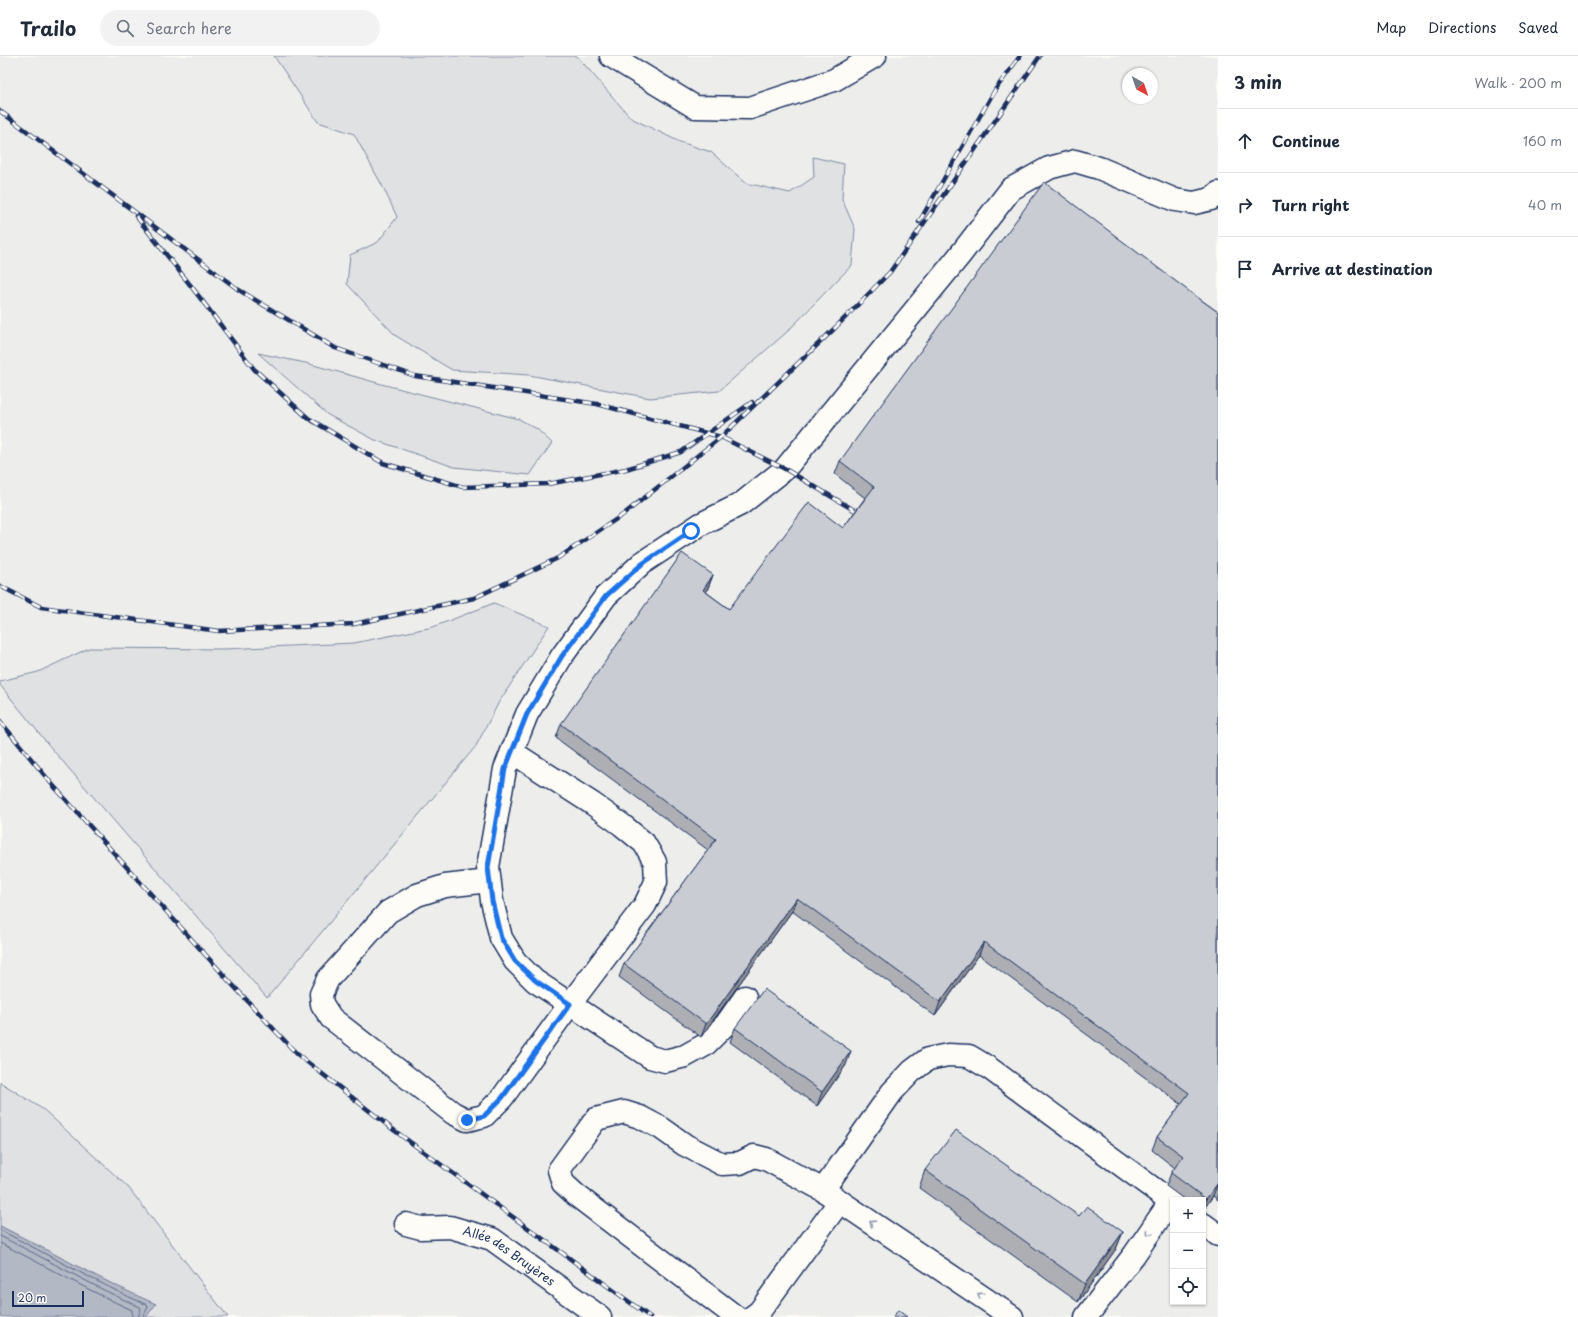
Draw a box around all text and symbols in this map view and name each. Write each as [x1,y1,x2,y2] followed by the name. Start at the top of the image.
[100,10,380,46] search box
[20,14,76,42] text: Trailo
[146,16,232,39] text: Search here
[114,17,136,39] icon: search
[1376,17,1406,38] text: Map
[1428,17,1496,38] text: Directions
[1518,17,1558,38] text: Saved
[1122,68,1158,104] north arrow
[1234,69,1282,95] text: 3 min
[1474,73,1562,92] text: Walk · 200 m
[1272,129,1340,152] text: Continue
[1234,130,1256,152] icon: ahead
[1523,131,1562,150] text: 160 m
[1272,193,1349,216] text: Turn right
[1234,194,1256,216] icon: right
[1528,195,1562,214] text: 40 m
[1272,257,1433,280] text: Arrive at destination
[1234,258,1256,280] icon: arrive
[682,522,700,540] route start
[458,1111,476,1129] route end
[1170,1197,1206,1305] map controls
[1170,1197,1206,1233] button: +
[869,1220,876,1228] one-way arrow
[461,1221,560,1290] street label: Allée des Bruyères
[1147,1229,1154,1236] one-way arrow
[1170,1233,1206,1269] button: −
[1170,1269,1206,1305] button: locate
[12,1289,84,1308] scale bar
[18,1289,46,1306] text: 20 m
[977,1292,984,1300] one-way arrow

